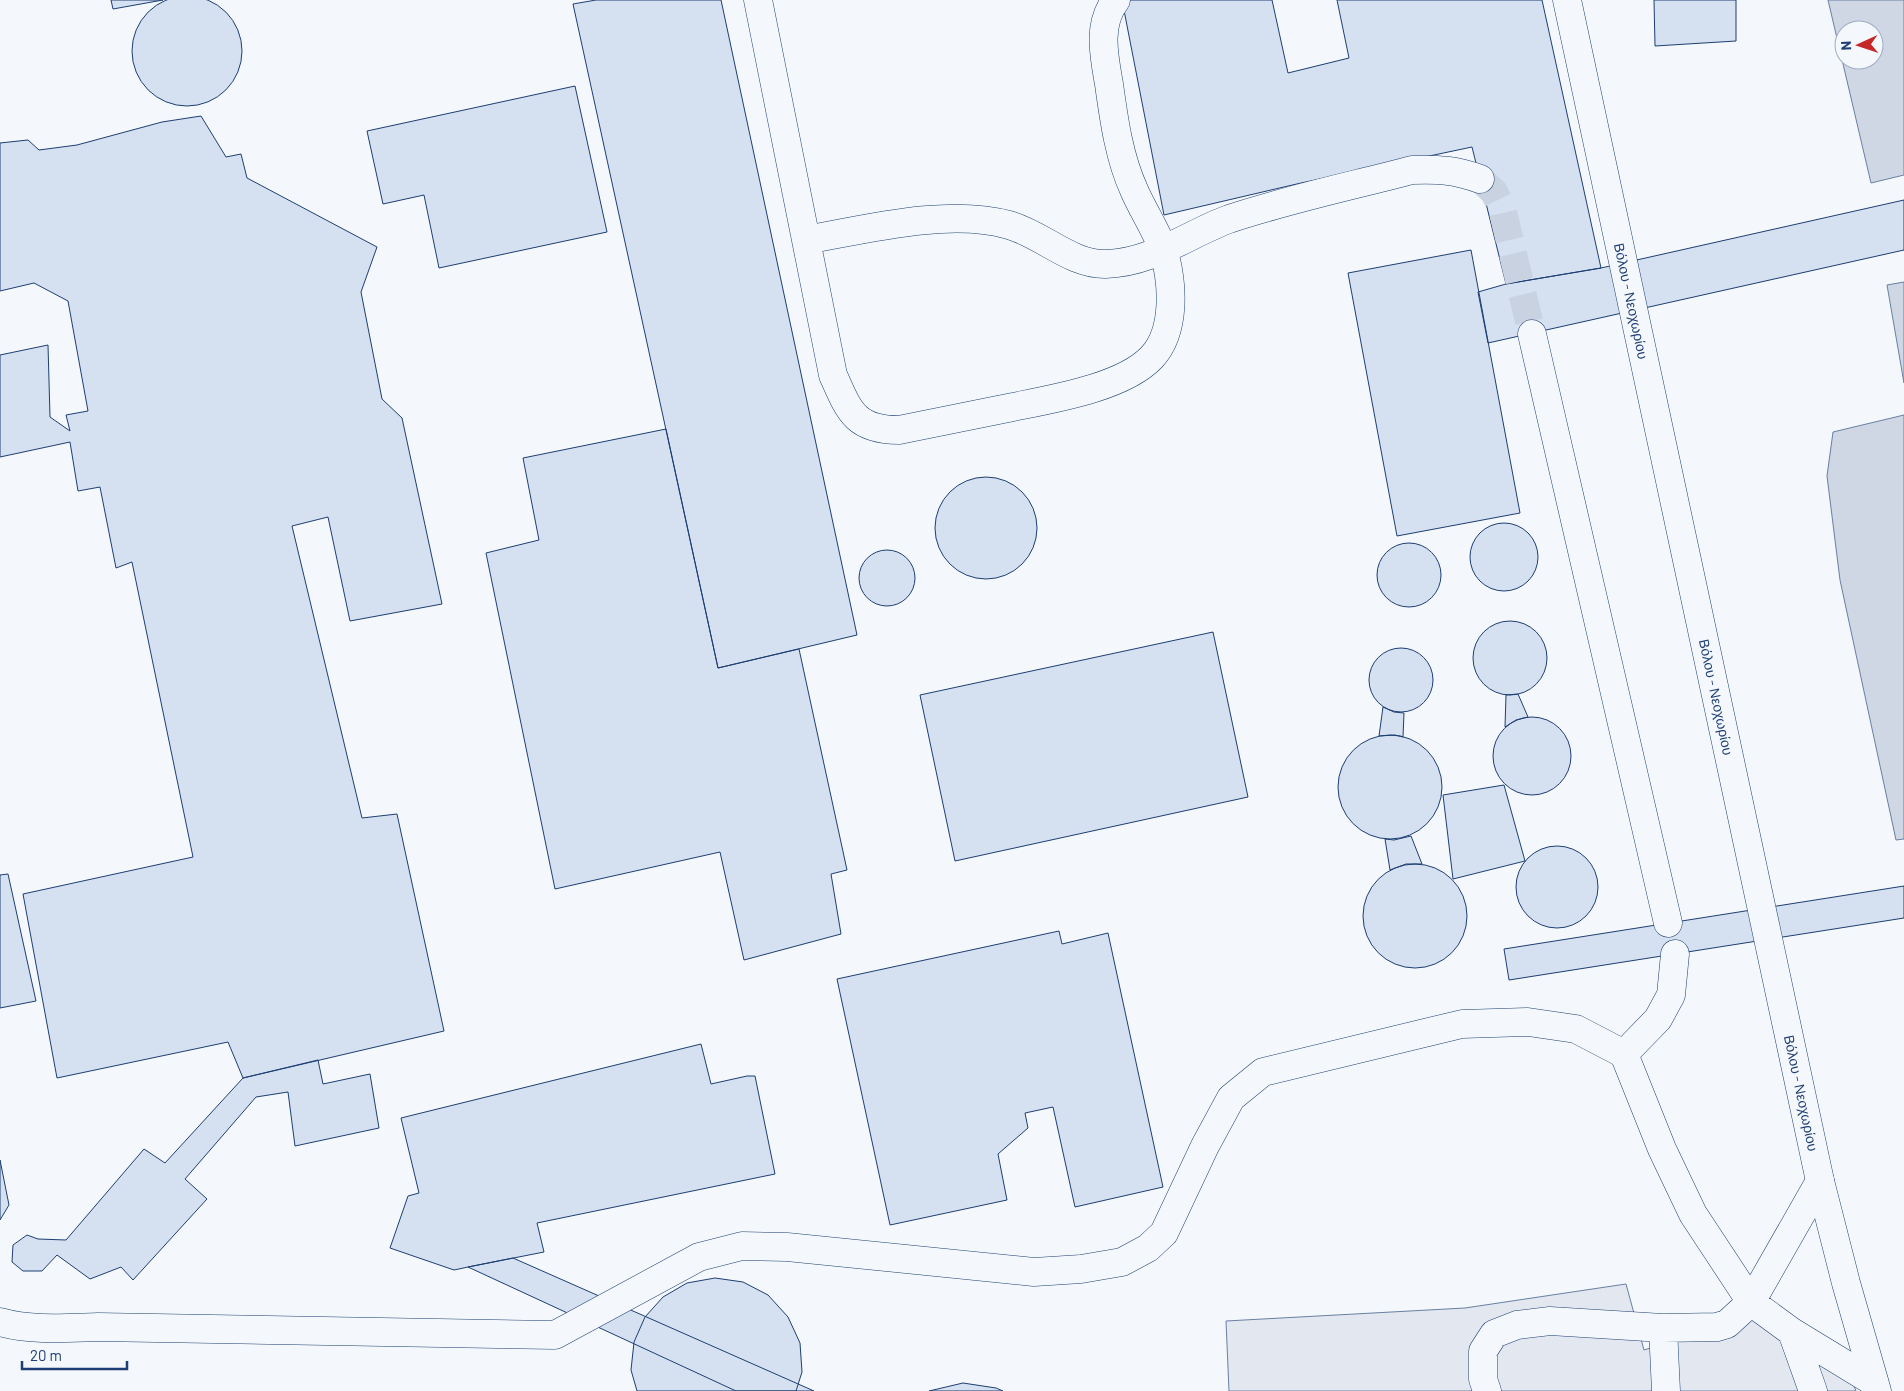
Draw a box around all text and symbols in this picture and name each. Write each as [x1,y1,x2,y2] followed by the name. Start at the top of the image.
[1834,20,1884,70] north arrow
[1837,41,1854,51] text: N
[1611,241,1652,361] street label: Βόλου - Νεοχωρίου
[1696,637,1737,757] street label: Βόλου - Νεοχωρίου
[1781,1033,1822,1153] street label: Βόλου - Νεοχωρίου
[22,1338,128,1370] scale bar
[30,1346,62,1364] text: 20 m

